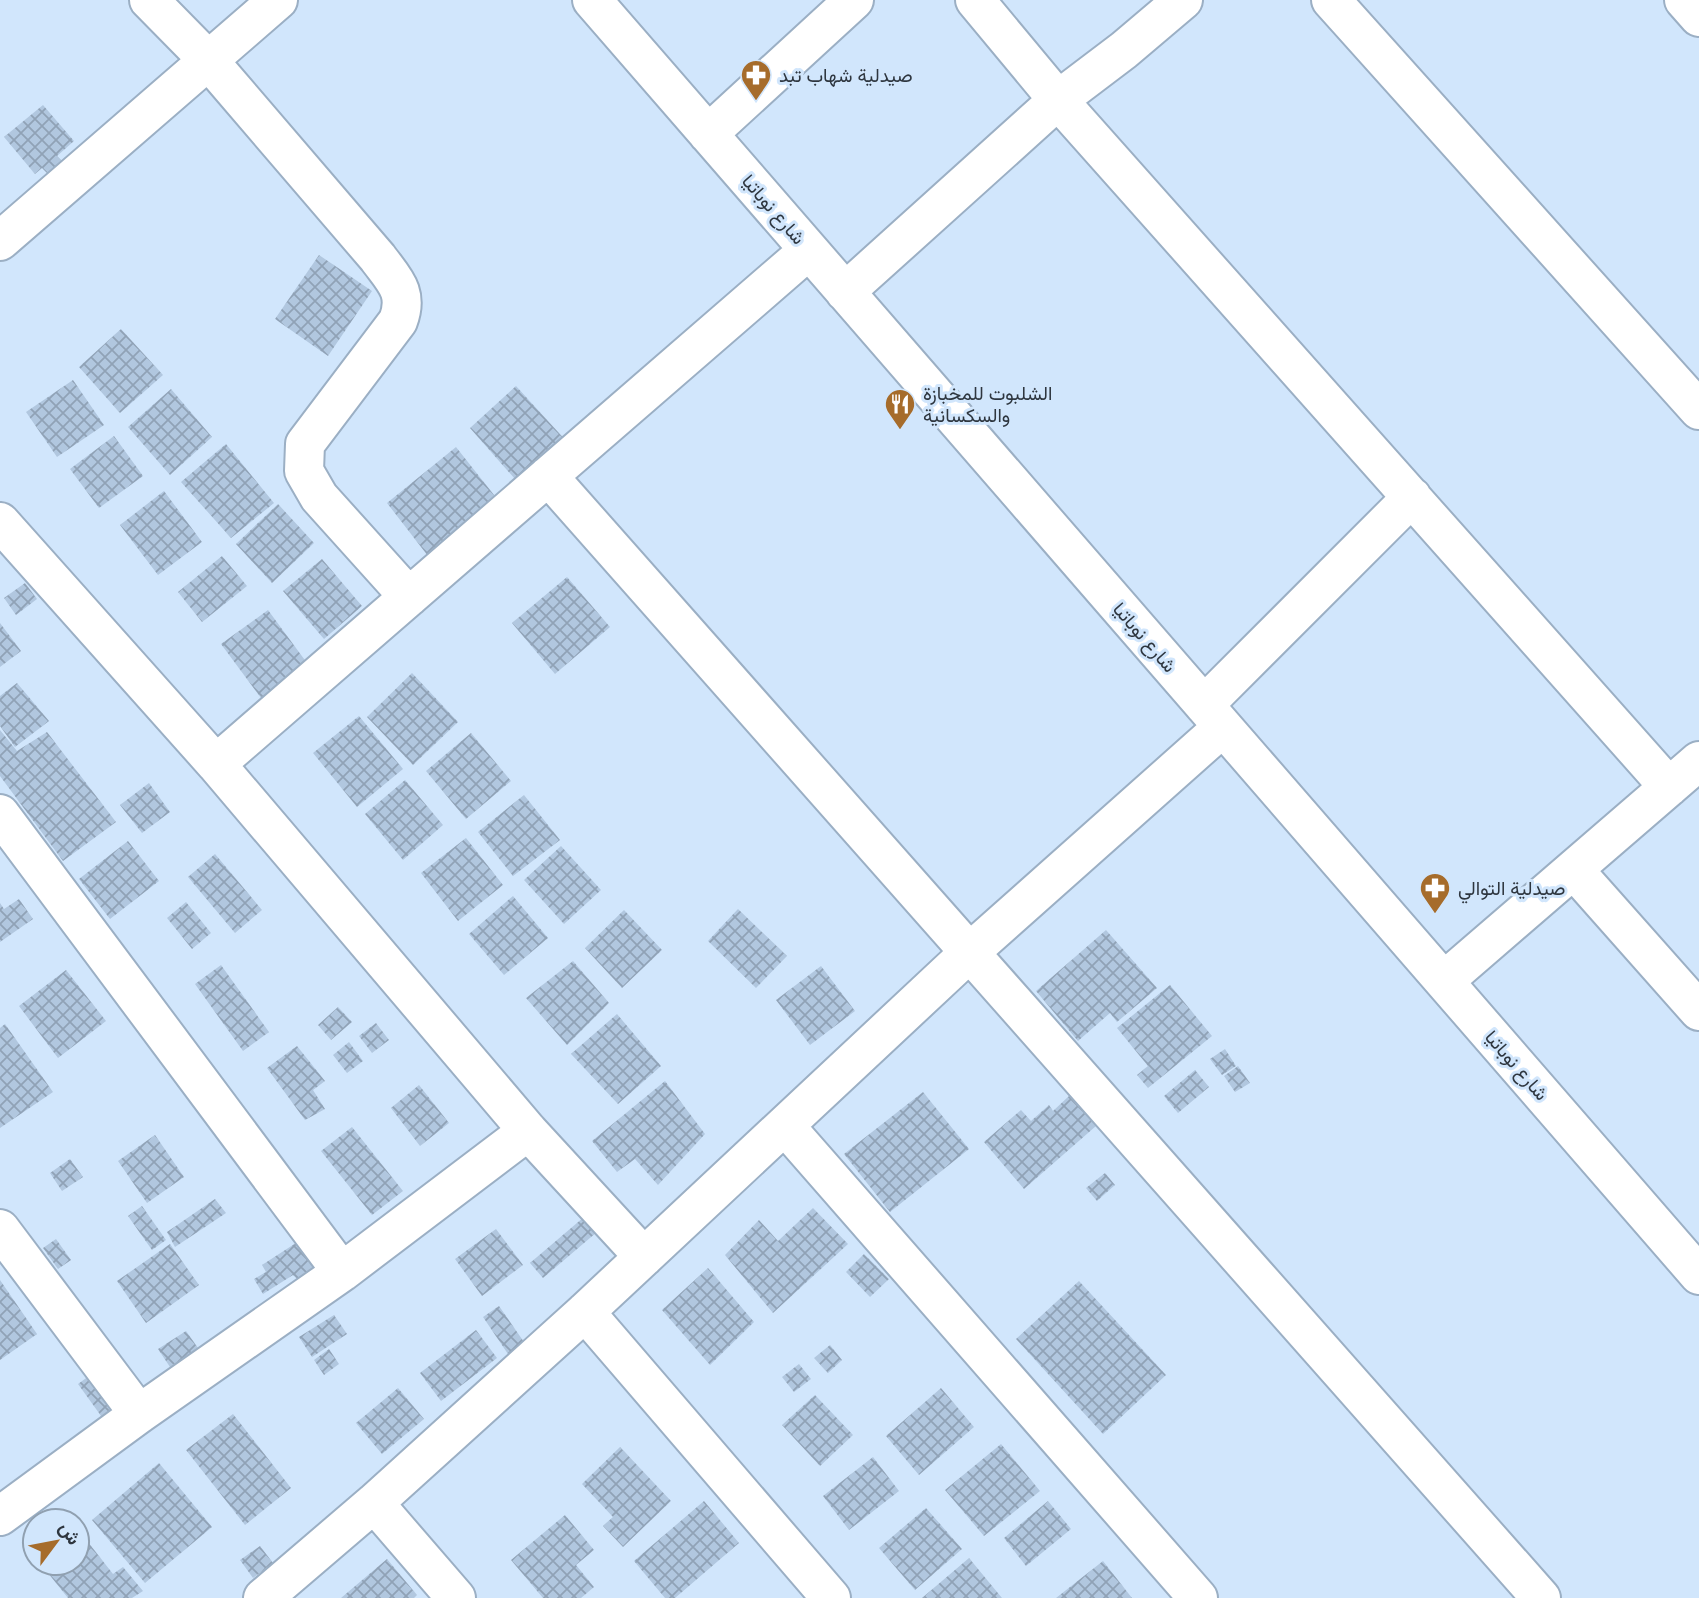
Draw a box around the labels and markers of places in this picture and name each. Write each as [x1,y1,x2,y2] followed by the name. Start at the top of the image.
[739,58,773,102] pharmacy icon: صيدلية شهاب تبد
[779,62,913,88] place label: صيدلية شهاب تبد
[923,380,1052,428] place label: الشلبوت للمخبازة والسكسانية
[883,387,917,431] restaurant icon: الشلبوت للمخبازة والسكسانية
[1418,871,1452,915] pharmacy icon: صيدلية التوالي
[1458,875,1565,904] place label: صيدلية التوالي

